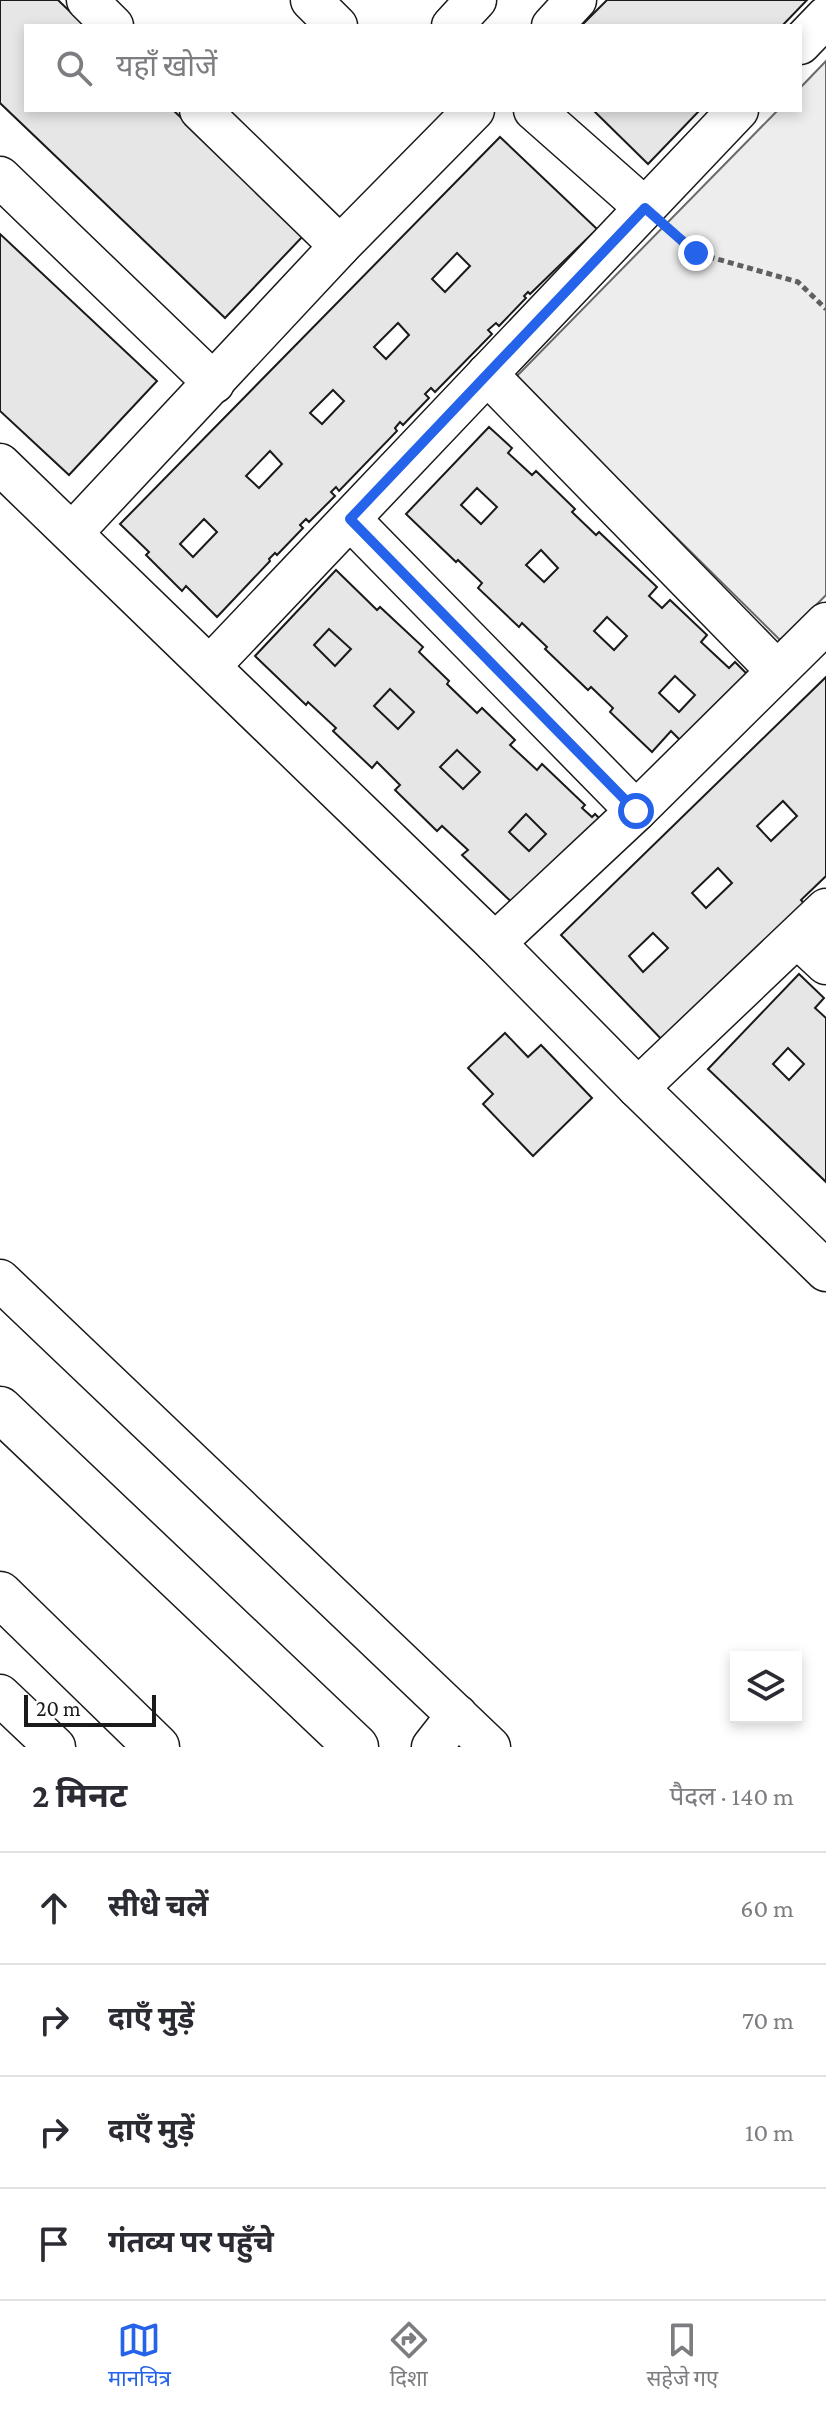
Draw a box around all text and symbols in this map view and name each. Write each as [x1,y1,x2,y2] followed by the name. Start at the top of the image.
[24,24,802,112] search box
[52,46,96,90] icon: search
[116,49,217,82] text: यहाँ खोजें
[678,235,714,271] route end
[618,793,654,829] route start
[730,1651,802,1723] map controls
[730,1651,802,1723] button: layers
[24,1691,156,1727] scale bar
[36,1696,81,1721] text: 20 m
[32,1777,127,1814] text: 2 मिनट
[669,1782,794,1811] text: पैदल · 140 m
[32,1886,76,1930] icon: ahead
[108,1889,208,1922] text: सीधे चलें
[740,1894,794,1923] text: 60 m
[32,1998,76,2042] icon: right
[108,2001,194,2034] text: दाएँ मुड़ें
[742,2006,794,2035] text: 70 m
[32,2110,76,2154] icon: right
[108,2113,194,2146] text: दाएँ मुड़ें
[745,2118,794,2147] text: 10 m
[32,2222,76,2266] icon: arrive
[108,2225,274,2258] text: गंतव्य पर पहुँचे
[108,2318,171,2395] tab: मानचित्र
[387,2318,431,2395] tab: दिशा
[647,2318,718,2395] tab: सहेजे गए

